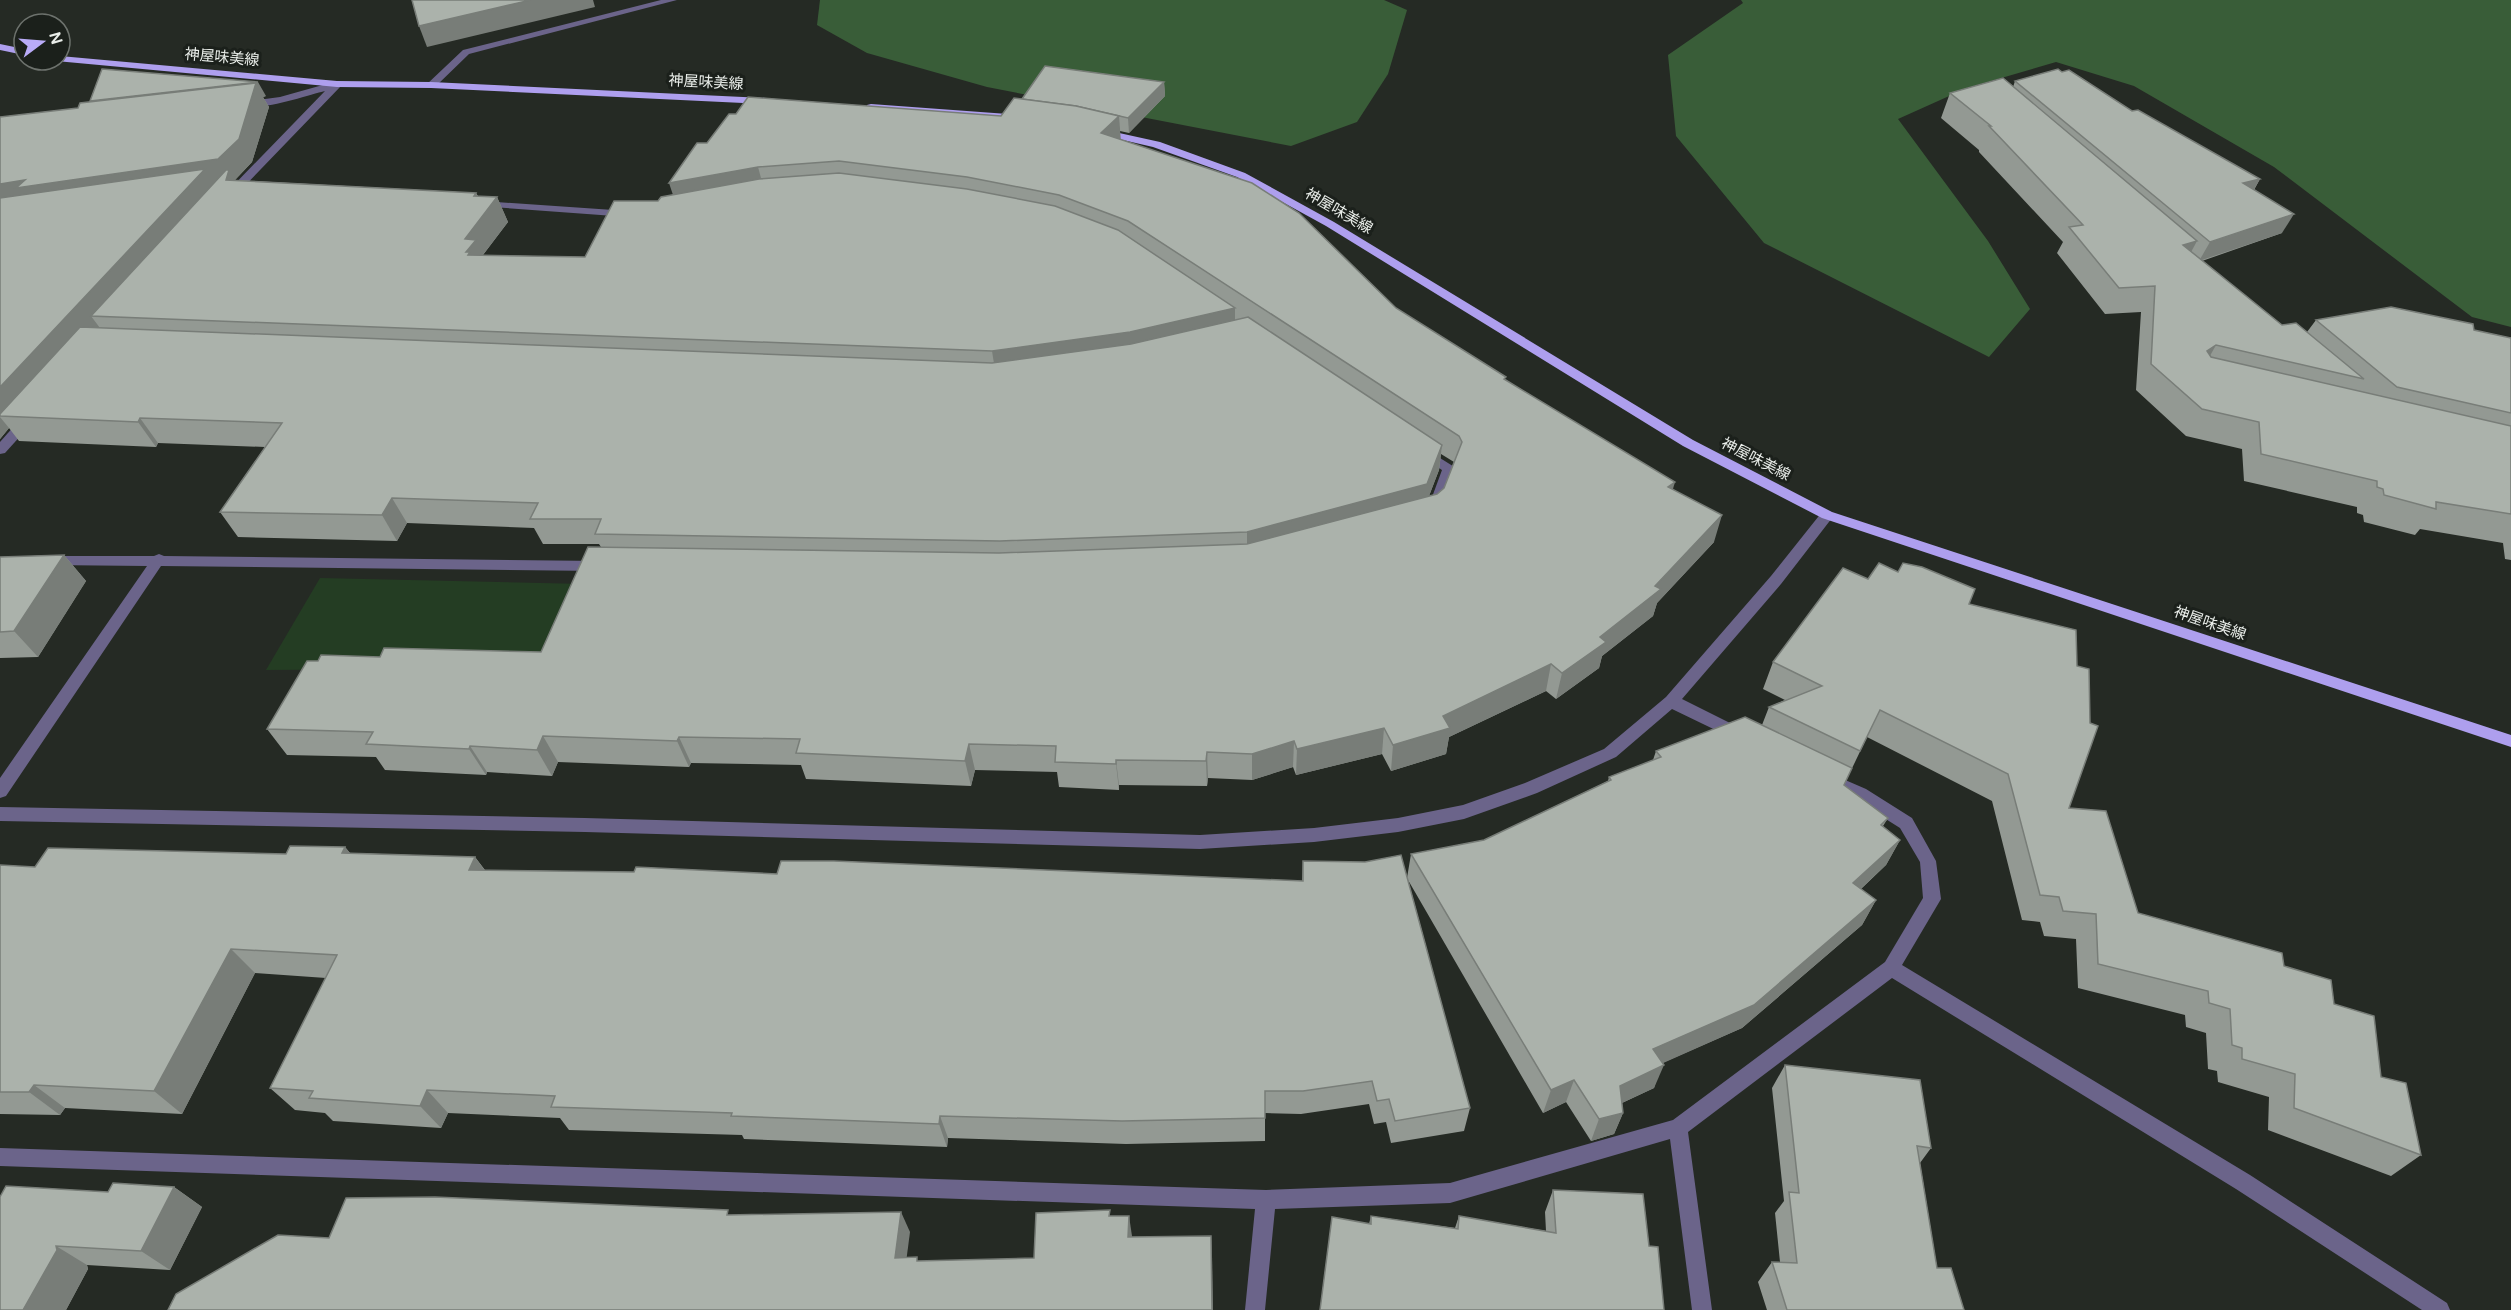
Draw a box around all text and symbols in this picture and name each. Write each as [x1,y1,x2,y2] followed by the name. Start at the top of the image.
[12,12,72,72] north arrow
[44,29,68,47] text: N
[184,44,260,70] street label: 神屋味美線
[668,70,744,94] street label: 神屋味美線
[1302,184,1376,238] street label: 神屋味美線
[1718,433,1794,485] street label: 神屋味美線
[2171,601,2249,645] street label: 神屋味美線

